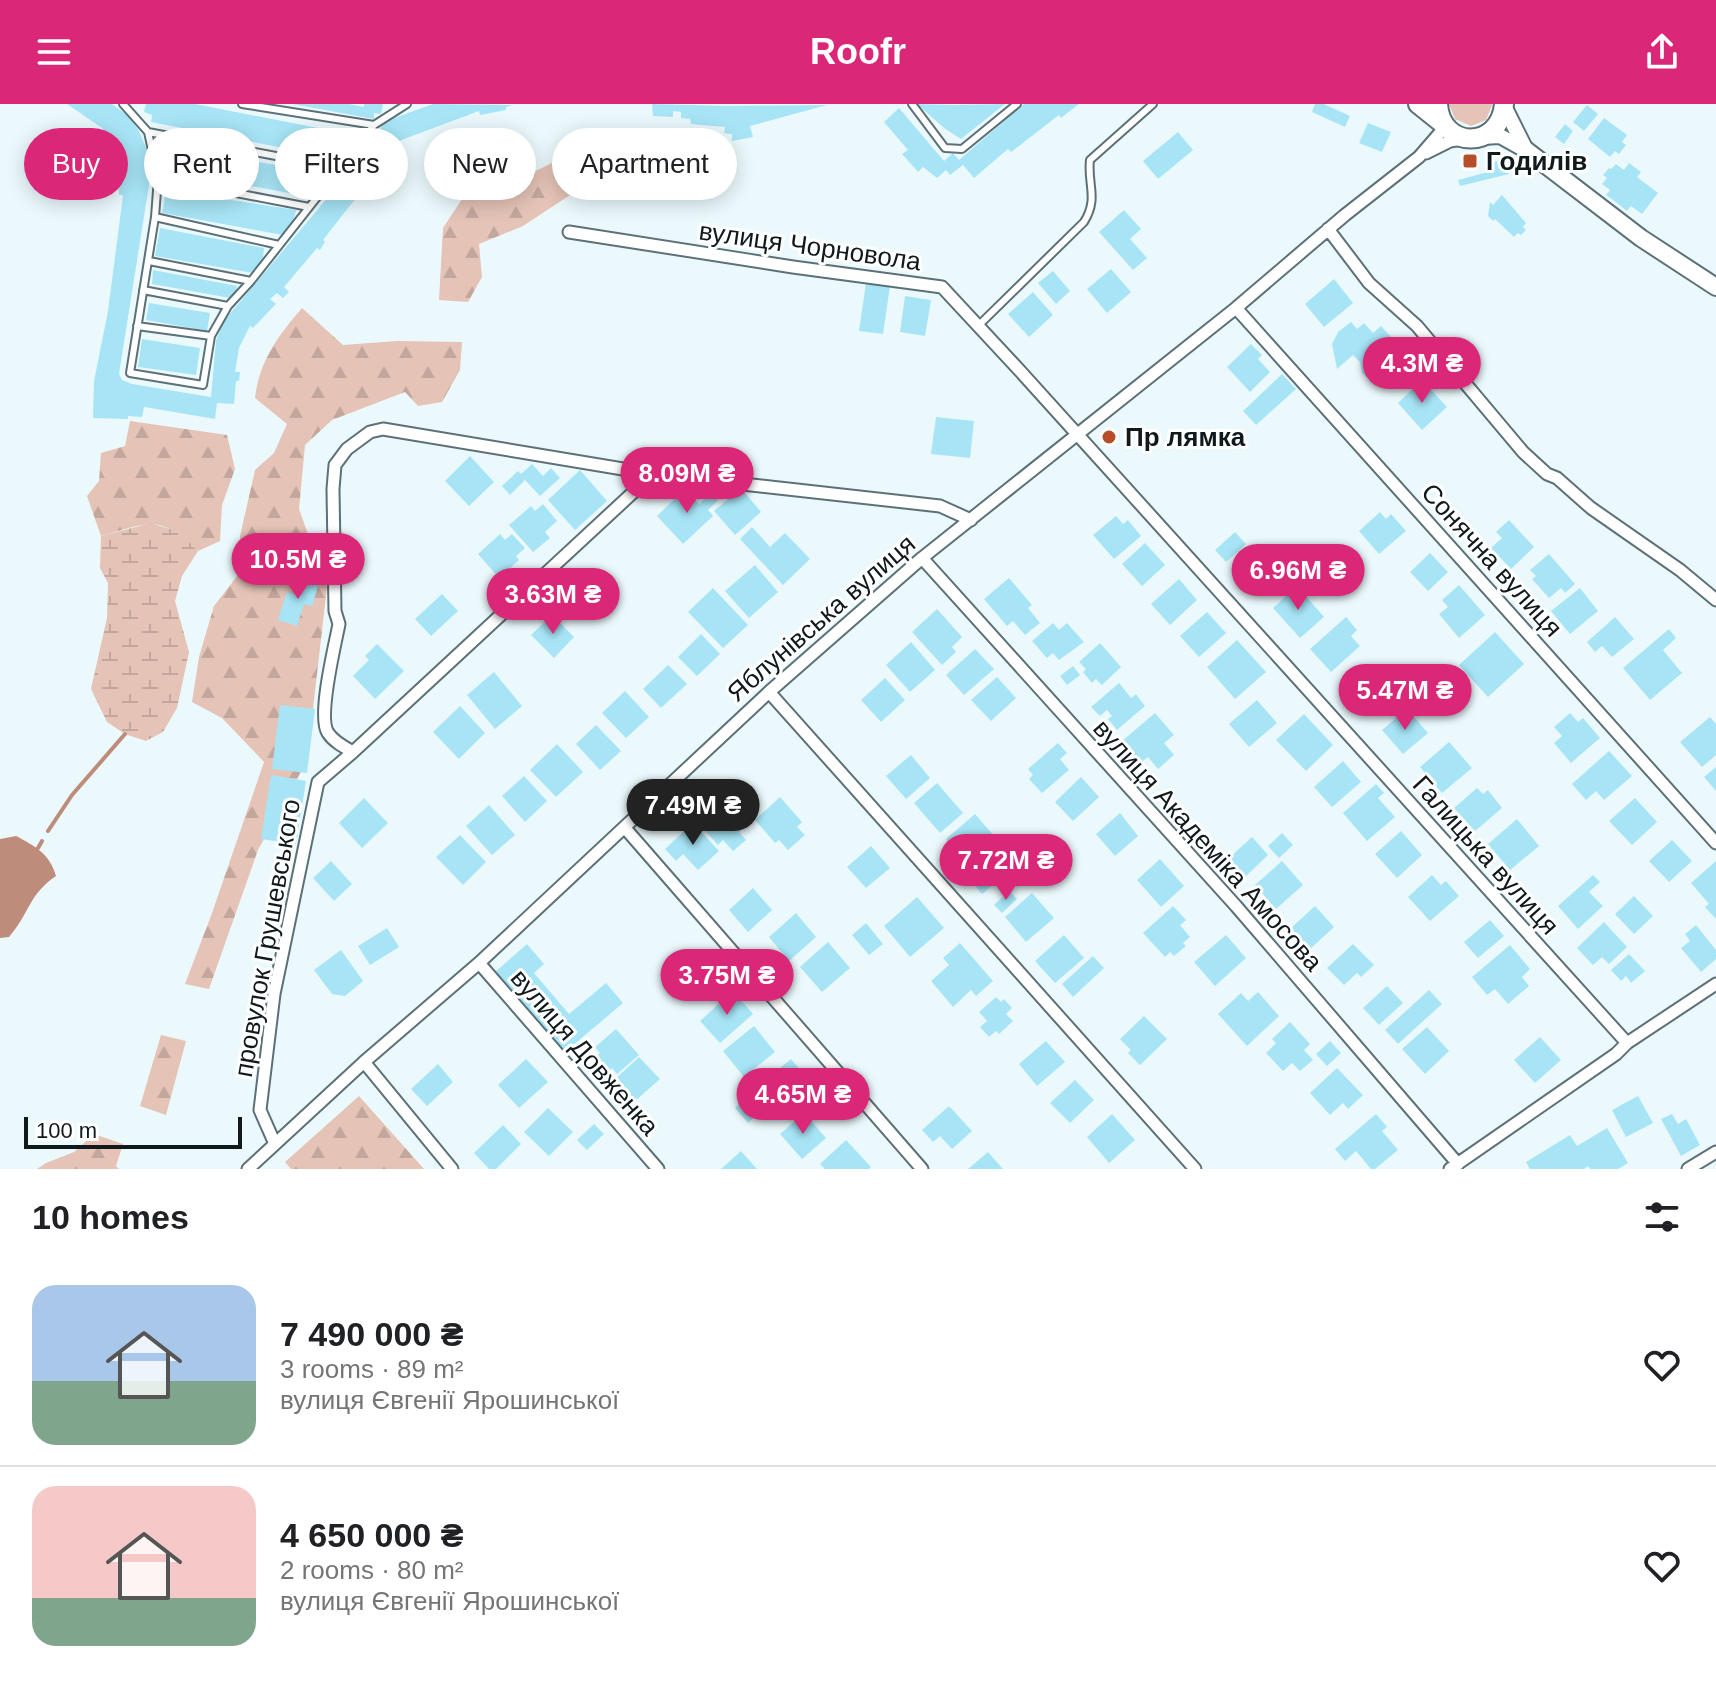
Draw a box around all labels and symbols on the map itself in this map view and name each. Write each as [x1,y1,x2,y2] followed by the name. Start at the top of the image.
[1486,146,1587,176] place label: Годилів
[1461,152,1479,170] marker: Годилів
[697,216,923,276] street label: вулиця Чорновола
[1357,337,1487,405] pin: 4.3M ₴
[1125,422,1246,452] place label: Пр лямка
[1100,428,1118,446] marker: Пр лямка
[613,447,761,515] pin: 8.09M ₴
[1415,477,1569,643] street label: Сонячна вулиця
[721,528,921,708] street label: Яблунівська вулиця
[224,533,372,601] pin: 10.5M ₴
[1224,544,1372,612] pin: 6.96M ₴
[479,568,627,636] pin: 3.63M ₴
[1331,664,1479,732] pin: 5.47M ₴
[1087,713,1329,977] street label: вулиця Академіка Амосова
[1407,769,1565,941] street label: Галицька вулиця
[619,779,767,847] pin: 7.49M ₴
[228,797,306,1079] street label: провулок Грушевського
[932,834,1080,902] pin: 7.72M ₴
[653,949,801,1017] pin: 3.75M ₴
[505,963,666,1142] street label: вулиця Довженка
[729,1068,877,1136] pin: 4.65M ₴
[24,1113,242,1149] scale bar

